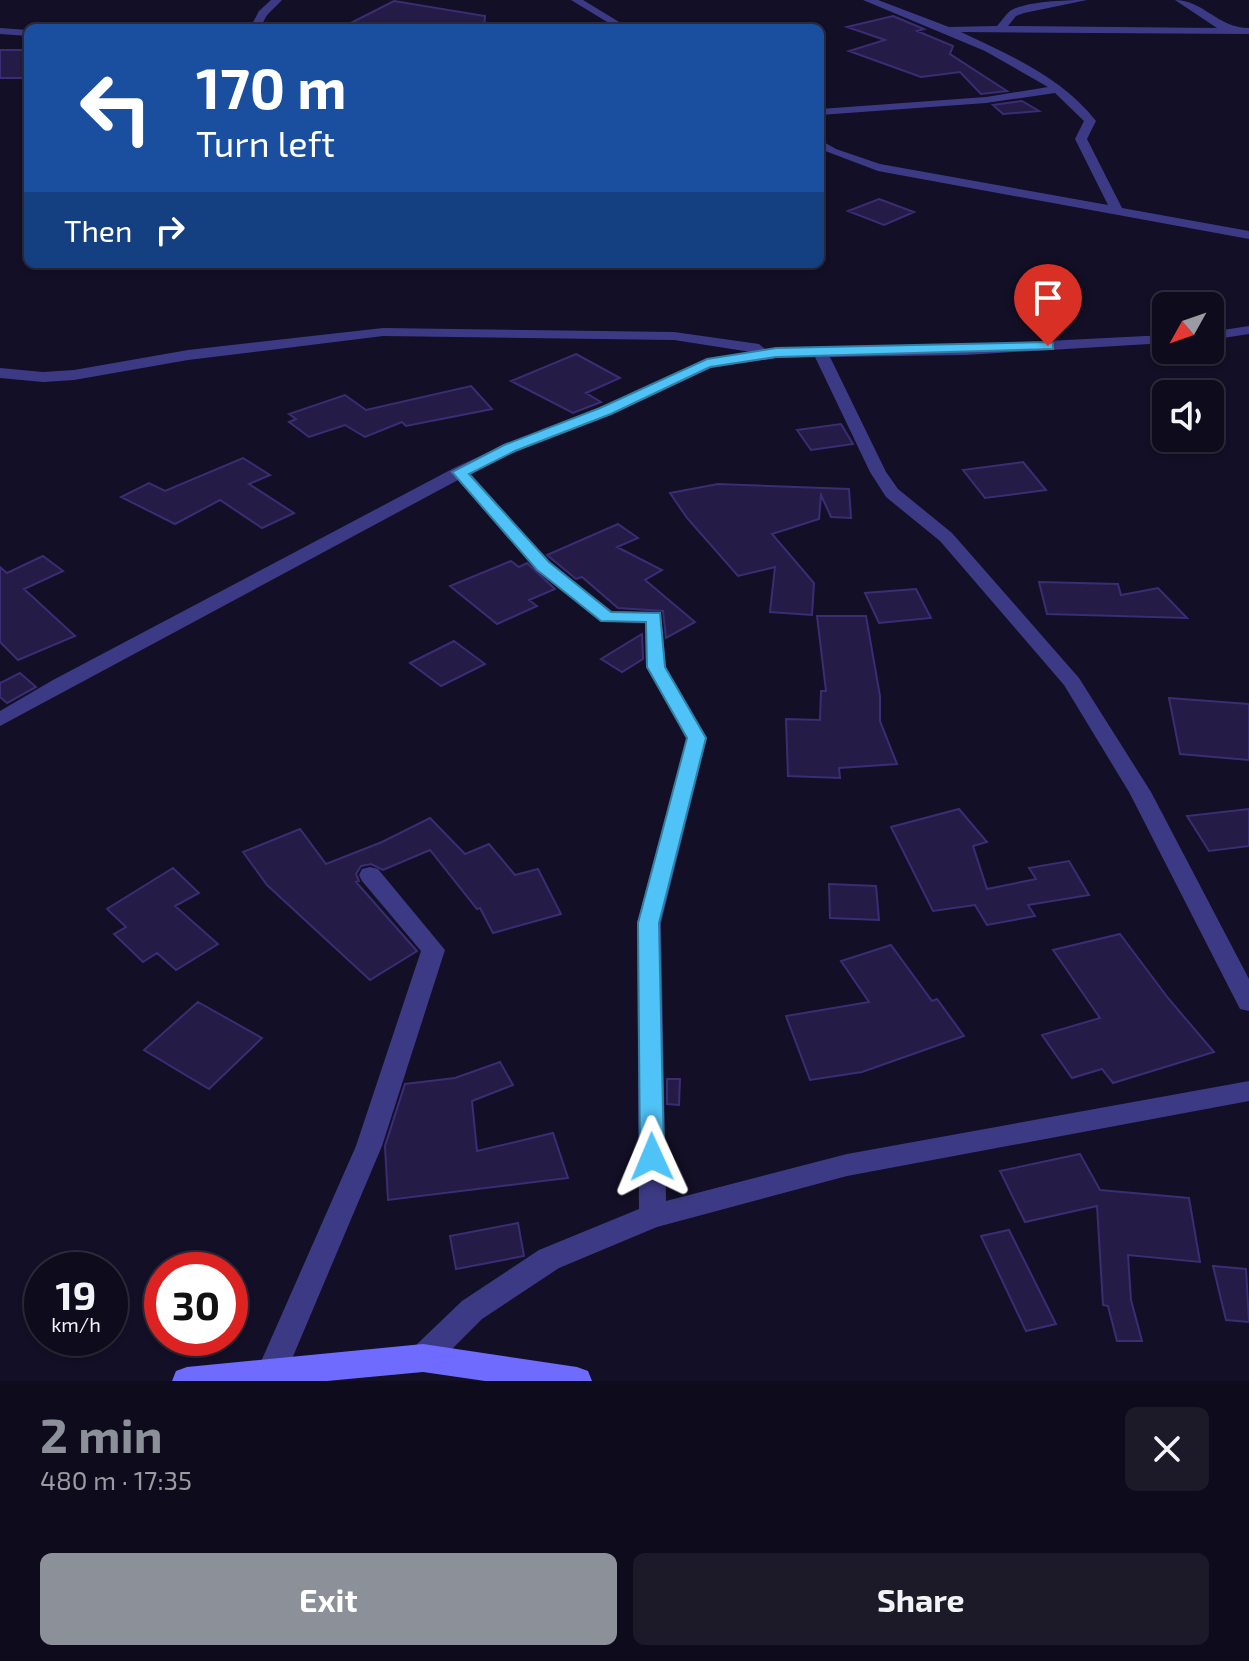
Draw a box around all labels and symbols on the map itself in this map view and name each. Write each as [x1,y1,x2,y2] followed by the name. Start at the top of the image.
[1014,264,1082,346] pin
[1152,292,1224,364] north arrow
[610,1115,694,1199] position arrow
[144,1252,248,1356] speed limit sign: 30

